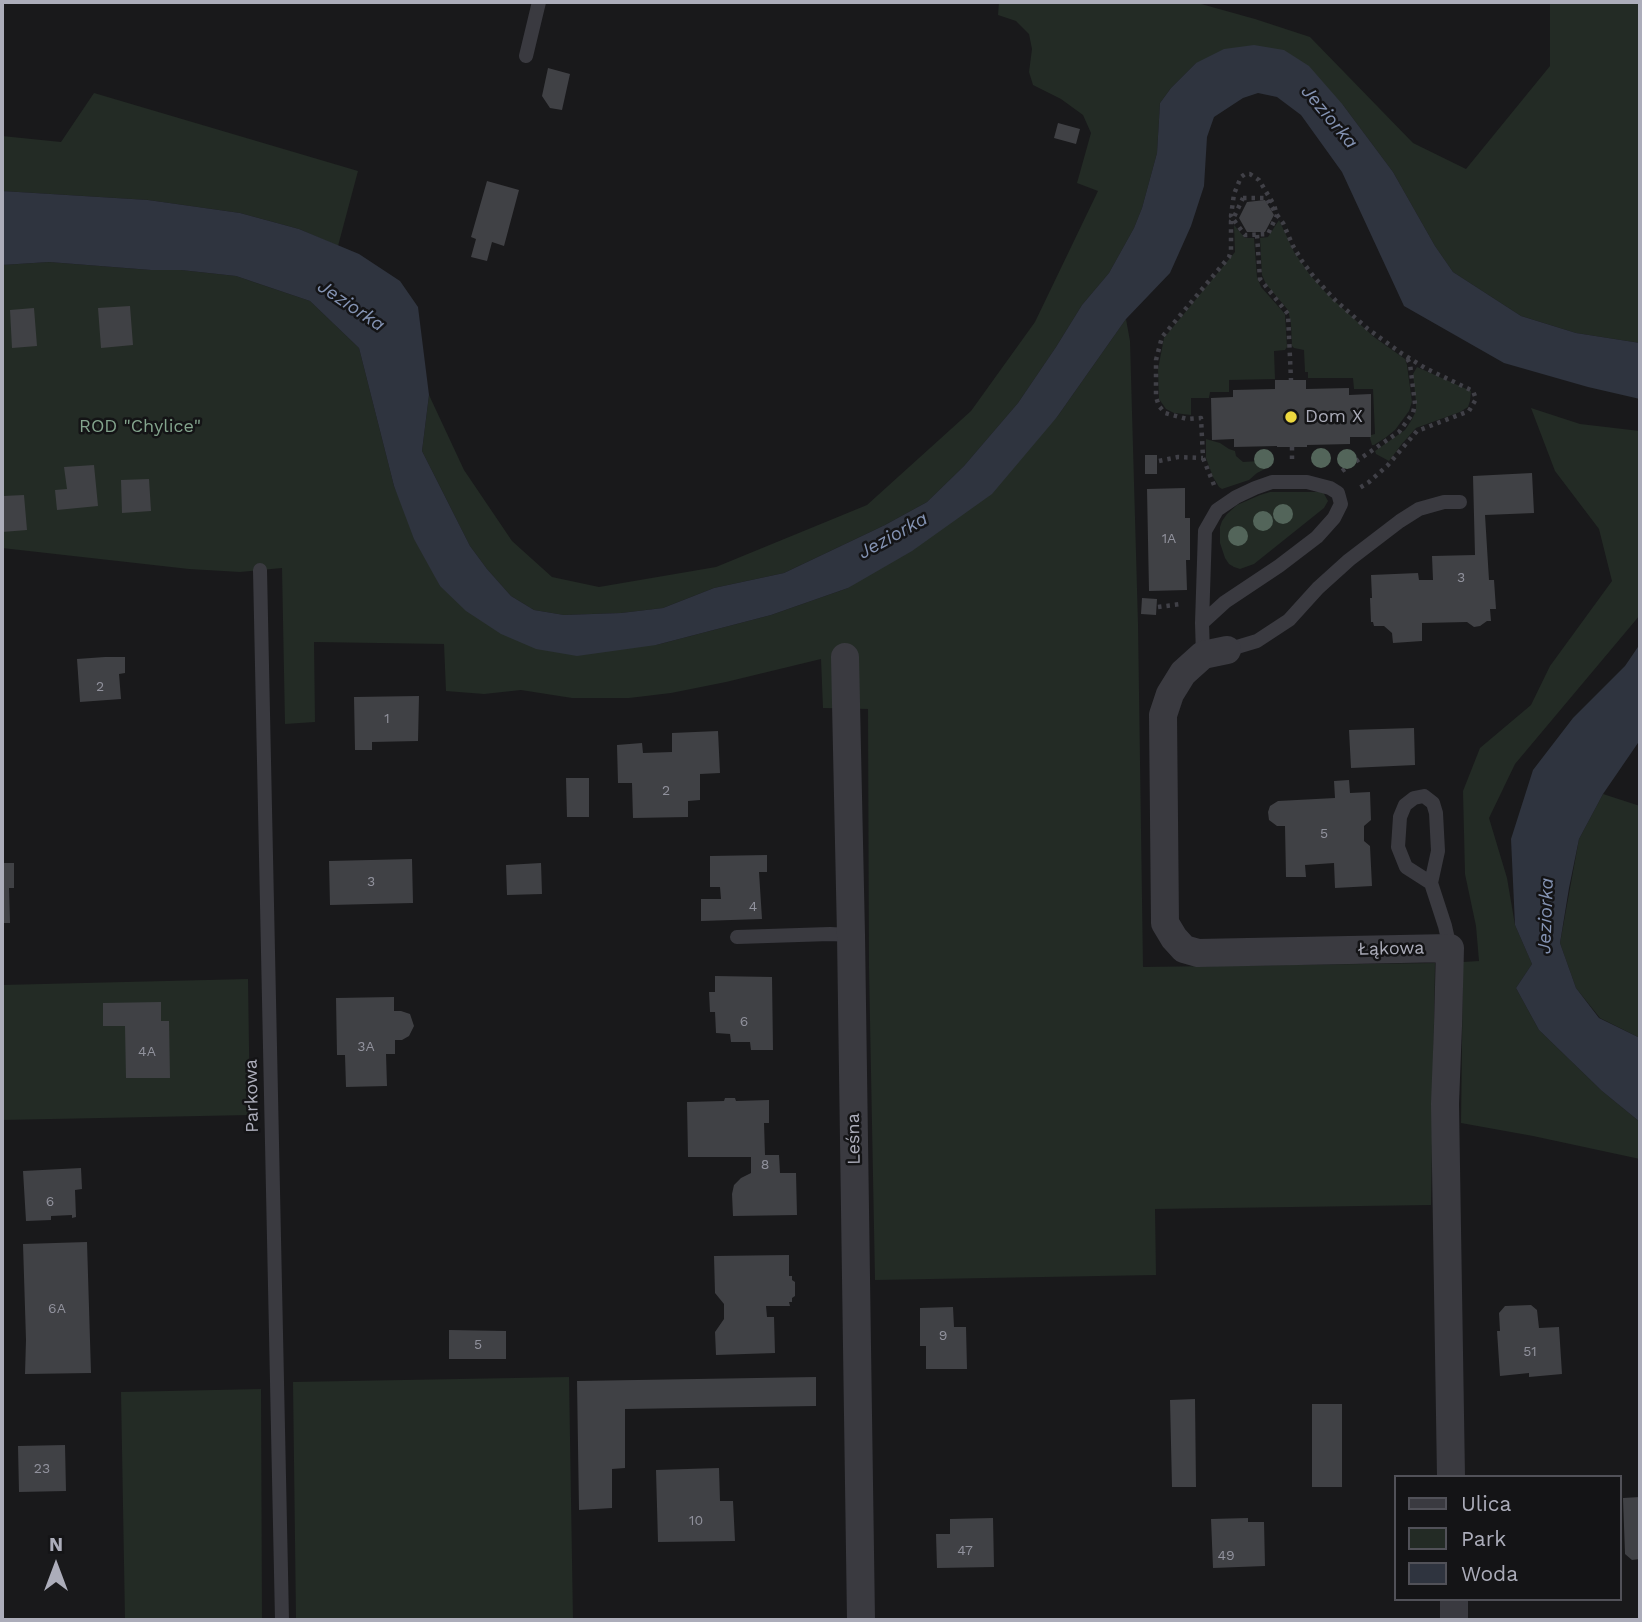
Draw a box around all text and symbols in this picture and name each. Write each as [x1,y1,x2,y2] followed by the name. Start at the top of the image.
[1296,81,1362,153] water label: Jeziorka
[313,275,389,337] water label: Jeziorka
[1305,406,1363,428] place label: Dom X
[1283,409,1299,425] marker: Dom X
[79,416,201,438] park label: ROD "Chylice"
[854,508,932,564] water label: Jeziorka
[1162,531,1176,547] house number: 1A
[1457,570,1465,586] house number: 3
[96,679,104,695] house number: 2
[384,711,390,727] house number: 1
[662,783,670,799] house number: 2
[1320,826,1328,842] house number: 5
[367,874,375,890] house number: 3
[1533,878,1559,954] water label: Jeziorka
[749,899,757,915] house number: 4
[1357,938,1425,960] street label: Łąkowa
[740,1014,748,1030] house number: 6
[357,1039,375,1055] house number: 3A
[138,1044,156,1060] house number: 4A
[241,1059,263,1133] street label: Parkowa
[843,1113,865,1165] street label: Leśna
[761,1157,769,1173] house number: 8
[46,1194,54,1210] house number: 6
[48,1301,66,1317] house number: 6A
[939,1328,947,1344] house number: 9
[474,1337,482,1353] house number: 5
[1523,1344,1537,1360] house number: 51
[34,1461,50,1477] house number: 23
[1394,1475,1621,1601] legend
[1461,1491,1511,1516] text: Ulica
[689,1513,703,1529] house number: 10
[1461,1526,1506,1551] text: Park
[21,1531,91,1601] north arrow
[49,1533,63,1556] text: N
[957,1543,973,1559] house number: 47
[1217,1548,1235,1564] house number: 49
[1461,1561,1518,1586] text: Woda

